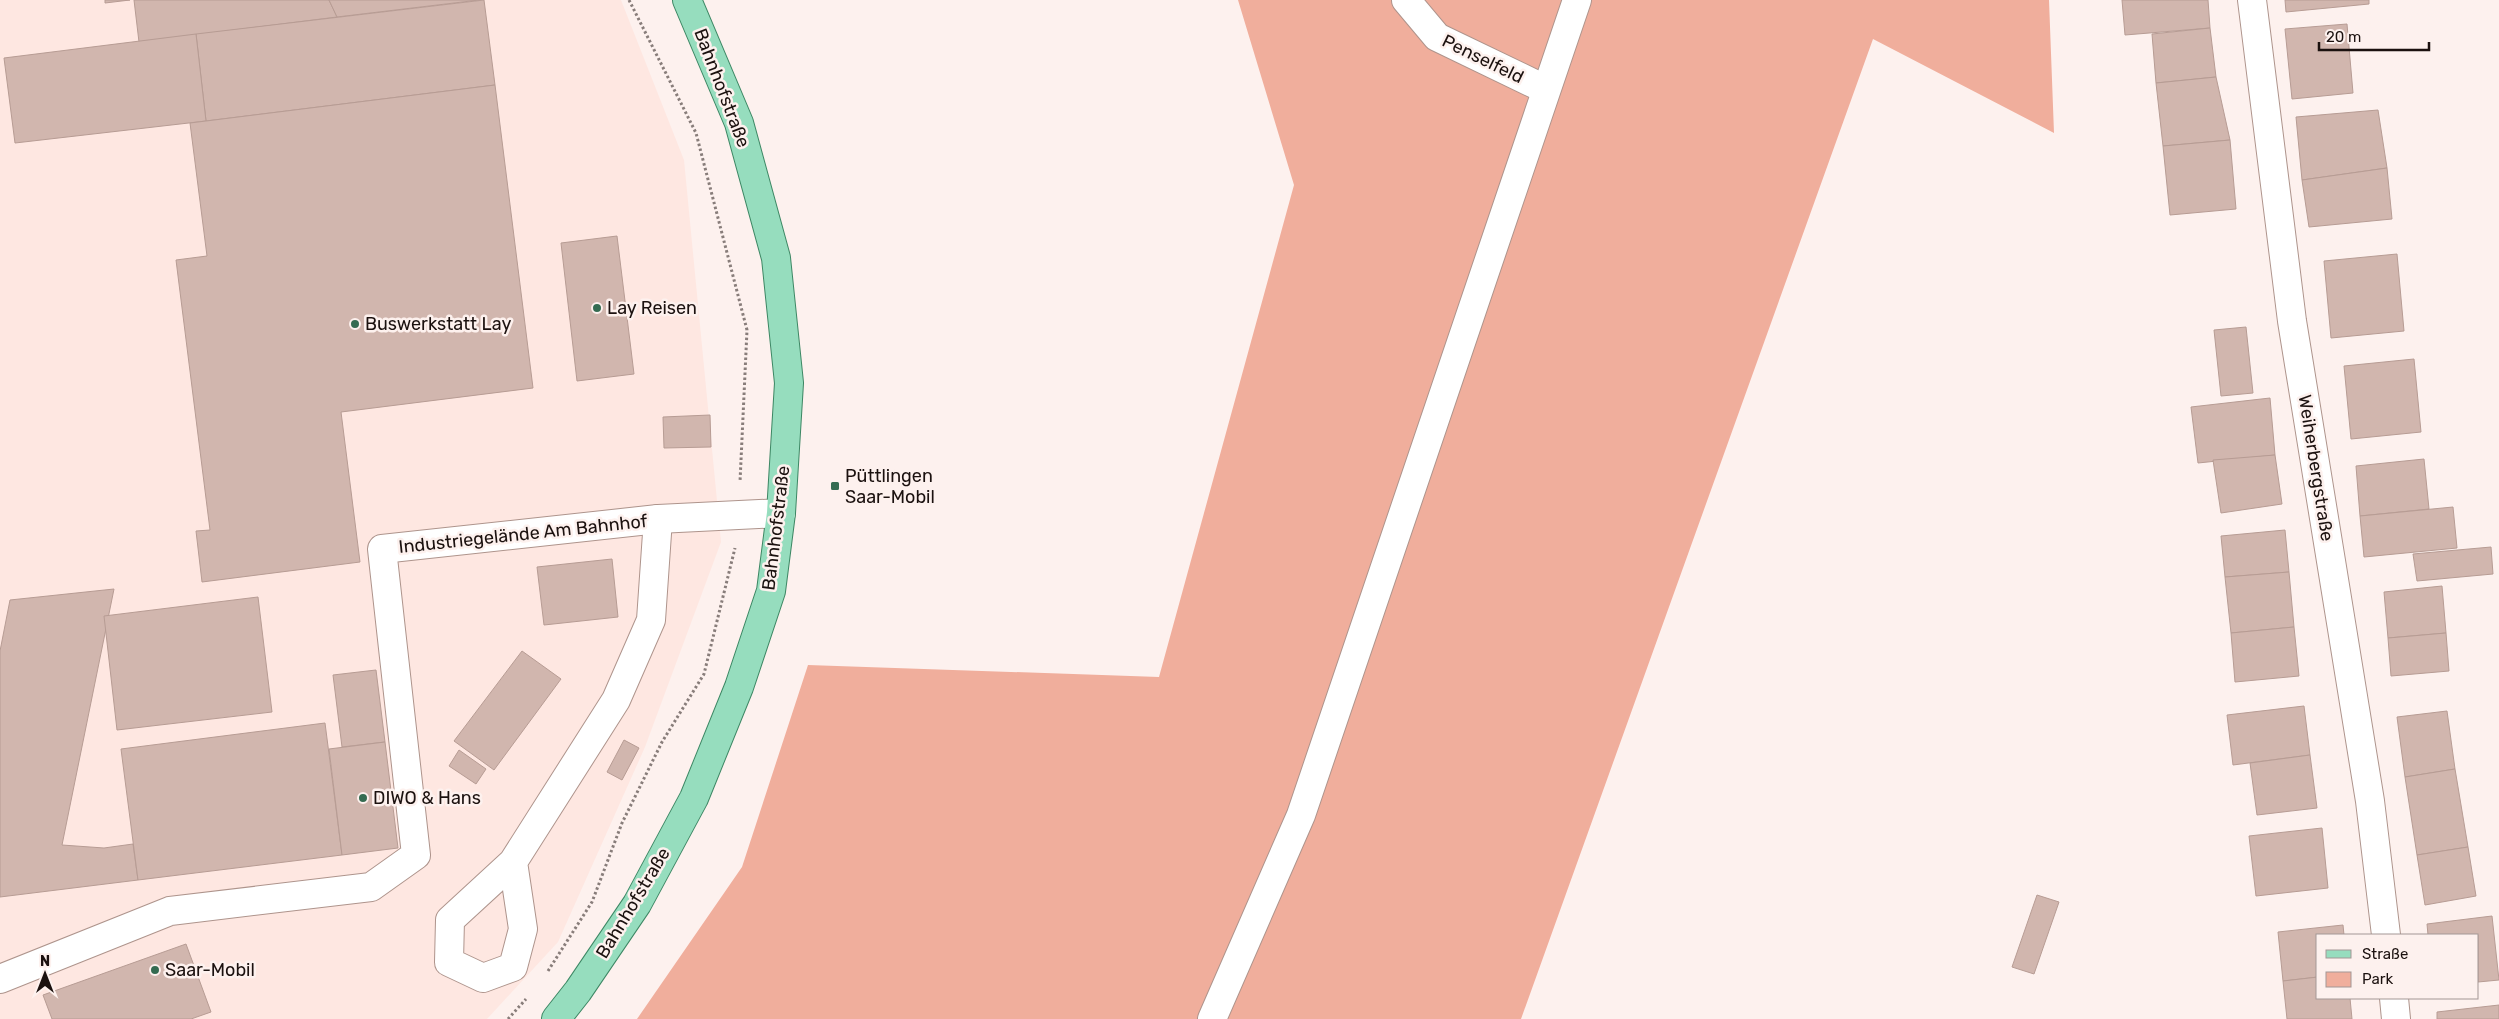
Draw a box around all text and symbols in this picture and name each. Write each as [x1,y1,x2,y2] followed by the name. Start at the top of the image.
[2319,20,2429,52] scale bar
[689,25,755,151] street label: Bahnhofstraße
[2326,28,2361,46] text: 20 m
[1439,30,1527,88] street label: Penselfeld
[607,297,697,319] place label: Lay Reisen
[591,302,603,314] marker: Lay Reisen
[365,313,511,335] place label: Buswerkstatt Lay
[349,318,361,330] marker: Buswerkstatt Lay
[2294,393,2338,543] street label: Weiherbergstraße
[757,464,795,592] street label: Bahnhofstraße
[845,465,935,508] place label: Püttlingen Saar-Mobil
[829,480,841,492] marker: Püttlingen Saar-Mobil
[398,510,649,558] street label: Industriegelände Am Bahnhof
[373,787,481,809] place label: DIWO & Hans
[357,792,369,804] marker: DIWO & Hans
[591,844,675,962] street label: Bahnhofstraße
[2316,934,2479,999] legend
[2362,945,2408,963] text: Straße
[20,949,70,999] north arrow
[40,953,50,970] text: N
[165,959,255,981] place label: Saar-Mobil
[149,964,161,976] marker: Saar-Mobil
[2362,970,2393,988] text: Park

